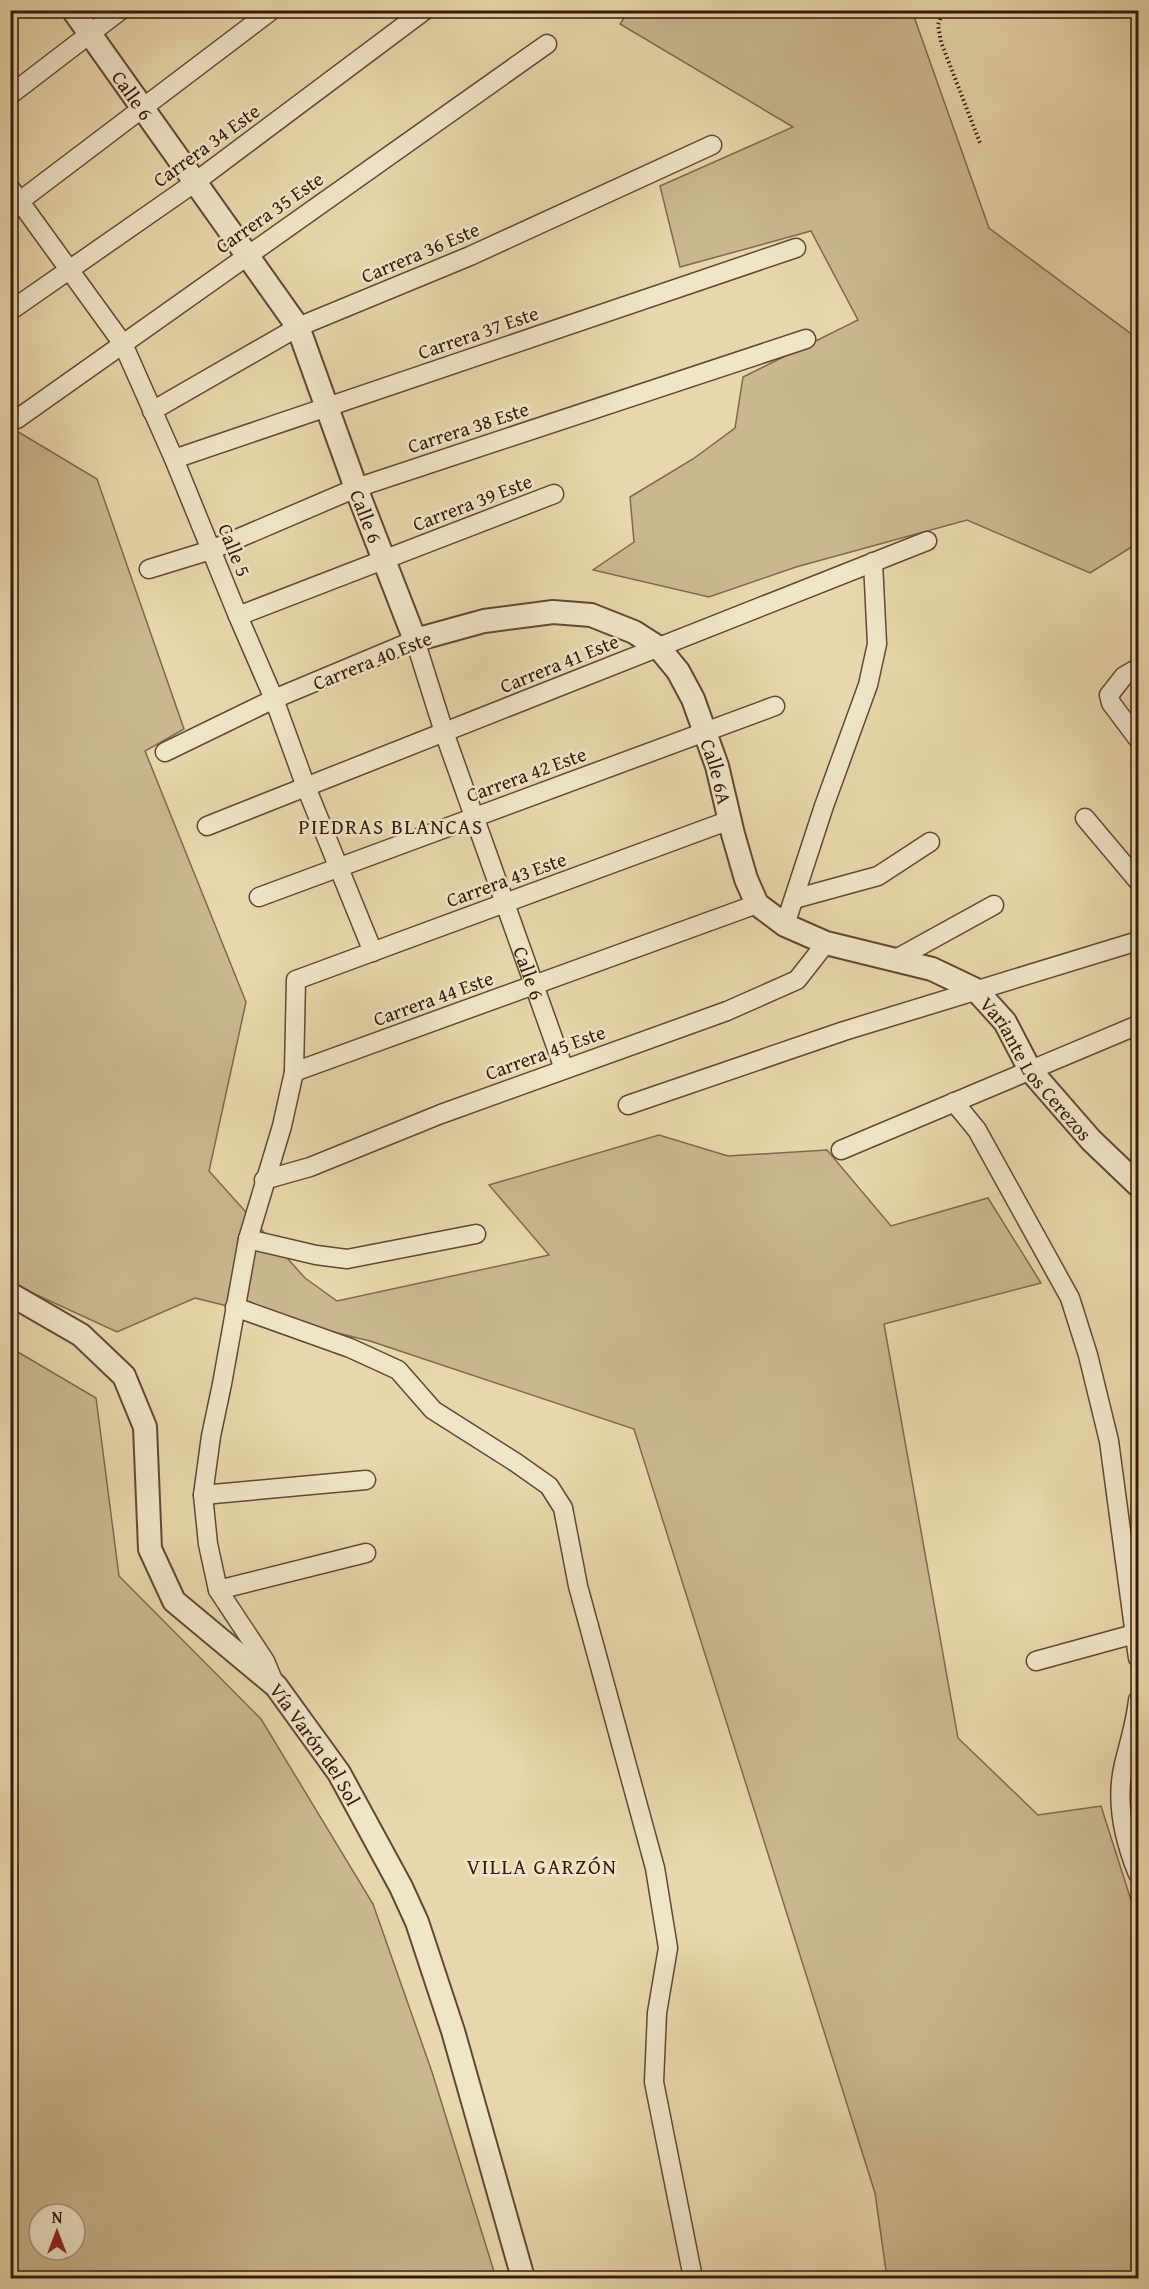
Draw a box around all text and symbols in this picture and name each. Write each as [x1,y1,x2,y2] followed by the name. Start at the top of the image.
[105,64,161,126] street label: Calle 6
[147,96,265,194] street label: Carrera 34 Este
[209,164,329,260] street label: Carrera 35 Este
[356,214,484,290] street label: Carrera 36 Este
[414,298,542,366] street label: Carrera 37 Este
[404,394,532,460] street label: Carrera 38 Este
[408,466,536,538] street label: Carrera 39 Este
[343,485,390,547] street label: Calle 6
[211,519,259,581] street label: Calle 5
[308,623,436,697] street label: Carrera 40 Este
[495,626,623,700] street label: Carrera 41 Este
[694,734,740,807] street label: Calle 6A
[462,739,590,809] street label: Carrera 42 Este
[298,811,484,842] district label: PIEDRAS BLANCAS
[442,844,570,914] street label: Carrera 43 Este
[507,942,553,1003] street label: Calle 6
[369,963,497,1033] street label: Carrera 44 Este
[974,990,1099,1147] street label: Variante Los Cerezos
[481,1017,609,1087] street label: Carrera 45 Este
[263,1676,369,1811] street label: Vía Varón del Sol
[467,1851,617,1882] district label: VILLA GARZÓN
[27,2202,87,2262] north arrow
[52,2205,63,2229] text: N

